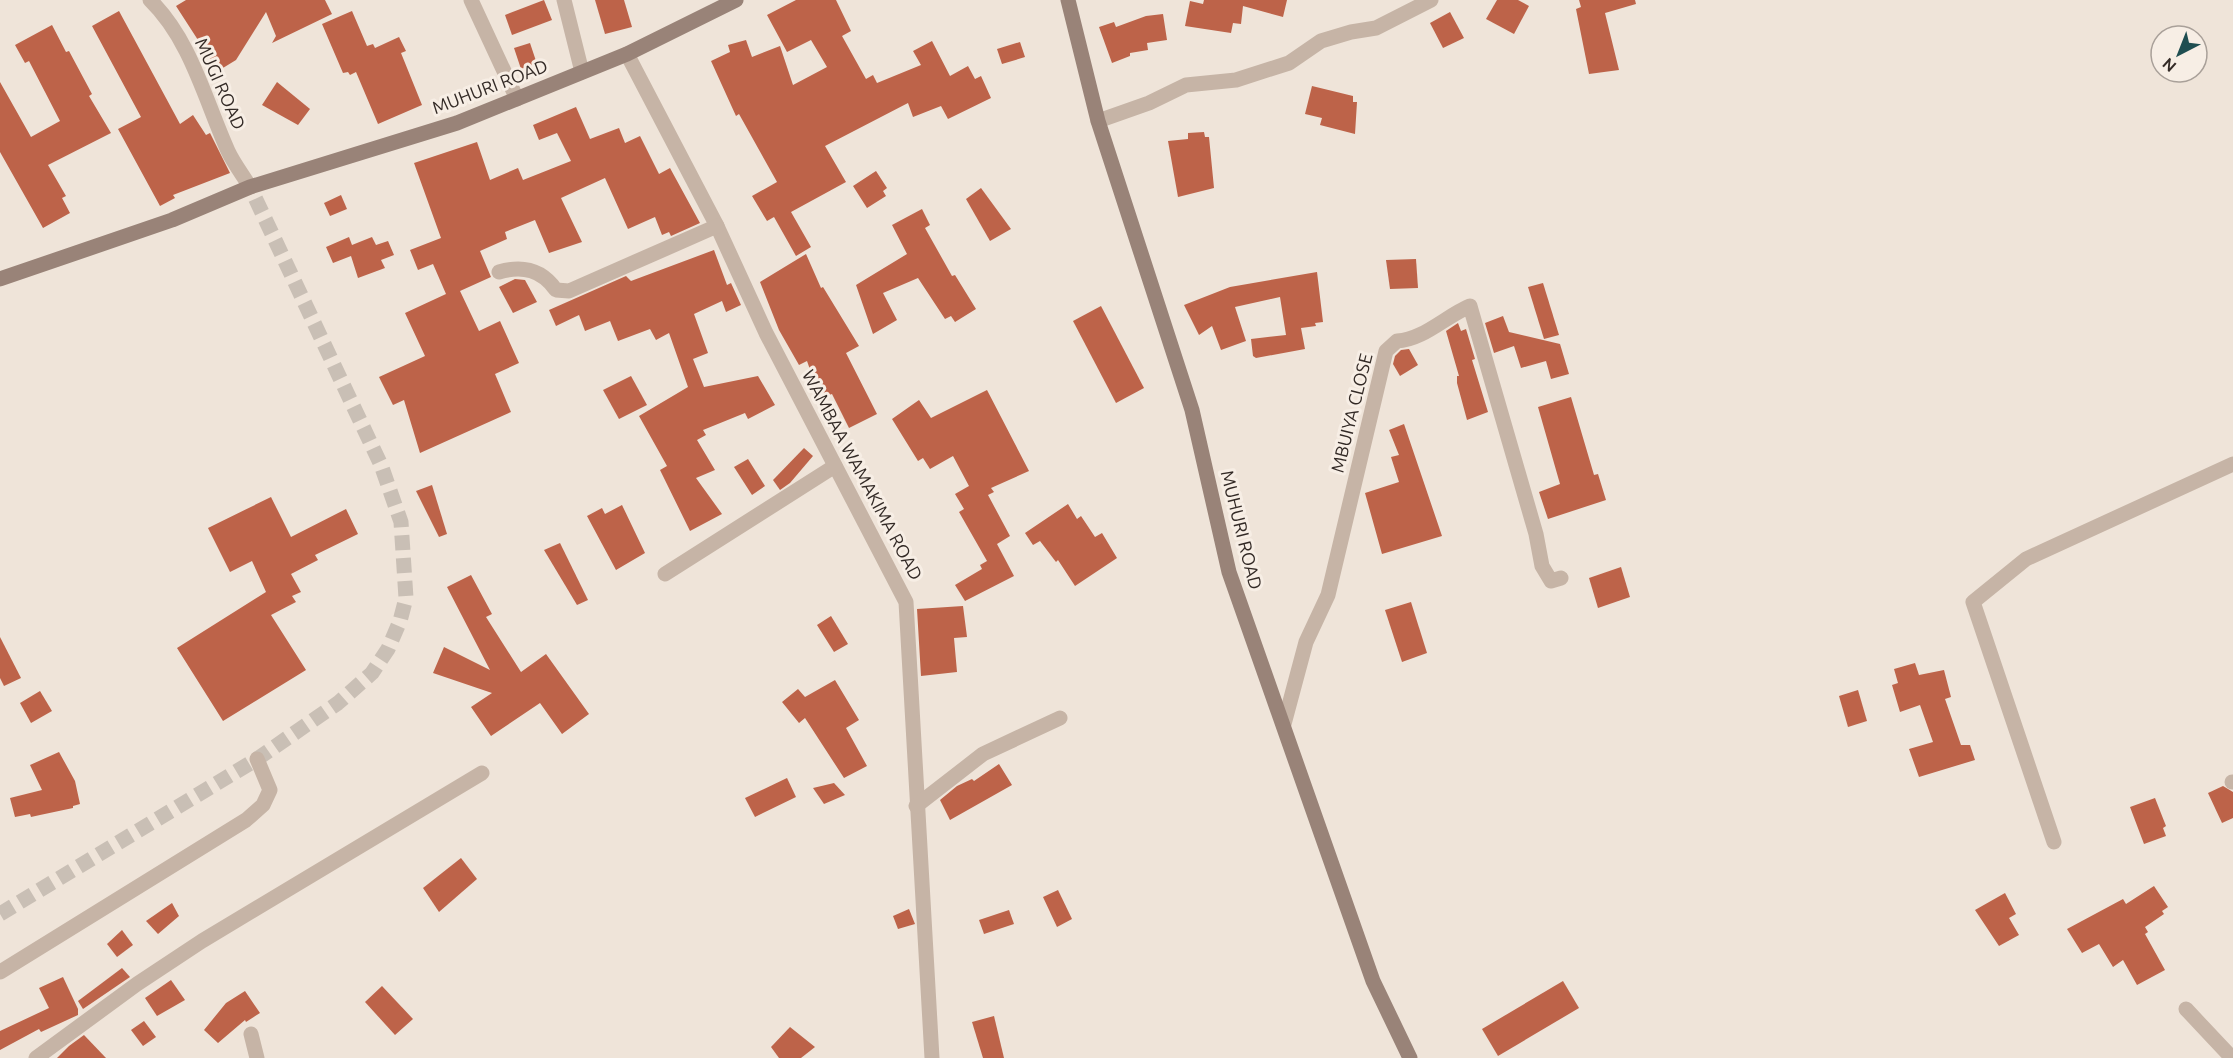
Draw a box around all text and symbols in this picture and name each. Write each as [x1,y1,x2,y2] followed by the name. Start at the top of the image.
[2149,24,2209,84] north arrow
[192,35,250,132] street label: MUGI ROAD
[2159,54,2179,76] text: N
[429,55,550,117] street label: MUHURI ROAD
[1327,351,1375,474] street label: MBUIYA CLOSE
[799,366,927,583] street label: WAMBAA WAMAKIMA ROAD
[1217,468,1266,591] street label: MUHURI ROAD

